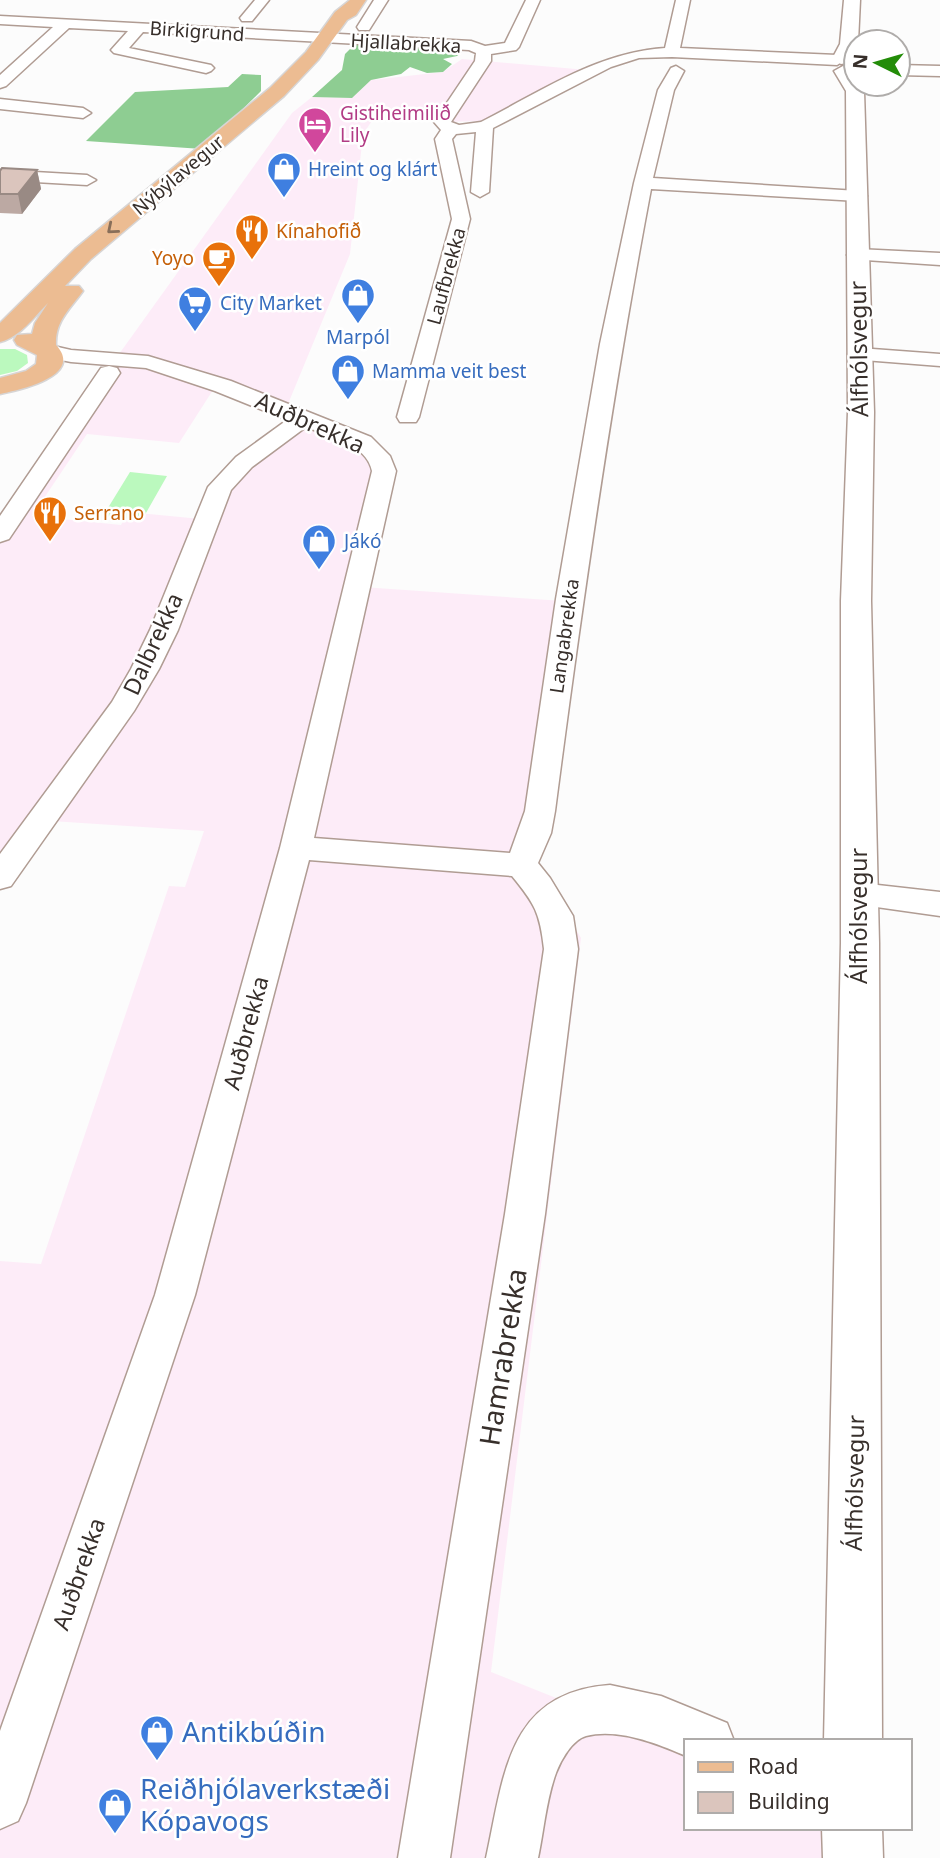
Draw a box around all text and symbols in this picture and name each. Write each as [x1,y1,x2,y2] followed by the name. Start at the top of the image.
[149,15,245,47] street label: Birkigrund
[350,27,462,59] street label: Hjallabrekka
[842,28,912,98] north arrow
[846,53,874,70] text: N
[340,100,451,148] place label: Gistiheimilið Lily
[296,105,334,154] hotel icon: Gistiheimilið Lily
[127,129,229,221] street label: Nýbýlavegur
[265,150,303,199] shop icon: Hreint og klárt
[308,156,437,182] place label: Hreint og klárt
[233,212,271,261] restaurant icon: Kínahofið
[276,218,361,244] place label: Kínahofið
[108,221,121,233] one-way arrow
[421,224,471,328] street label: Laufbrekka
[200,239,238,288] cafe icon: Yoyo
[152,245,194,271] place label: Yoyo
[339,276,377,325] shop icon: Marpól
[841,280,875,417] street label: Álfhólsvegur
[176,284,214,333] supermarket icon: City Market
[220,290,322,316] place label: City Market
[326,324,390,350] place label: Marpól
[329,352,367,401] shop icon: Mamma veit best
[372,358,527,384] place label: Mamma veit best
[251,384,370,460] street label: Auðbrekka
[31,494,69,543] restaurant icon: Serrano
[74,500,144,526] place label: Serrano
[300,522,338,571] shop icon: Jákó
[342,528,382,554] place label: Jákó
[543,577,585,695] street label: Langabrekka
[115,587,190,700] street label: Dalbrekka
[842,847,874,984] street label: Álfhólsvegur
[215,972,276,1093] street label: Auðbrekka
[469,1265,535,1448] street label: Hamrabrekka
[837,1414,871,1551] street label: Álfhólsvegur
[44,1513,112,1634] street label: Auðbrekka
[182,1712,325,1750] place label: Antikbúðin
[138,1713,176,1762] shop icon: Antikbúðin
[684,1739,912,1830] legend
[748,1752,798,1780] text: Road
[140,1769,390,1839] place label: Reiðhjólaverkstæði Kópavogs
[96,1786,134,1835] shop icon: Reiðhjólaverkstæði Kópavogs
[748,1787,830,1815] text: Building

